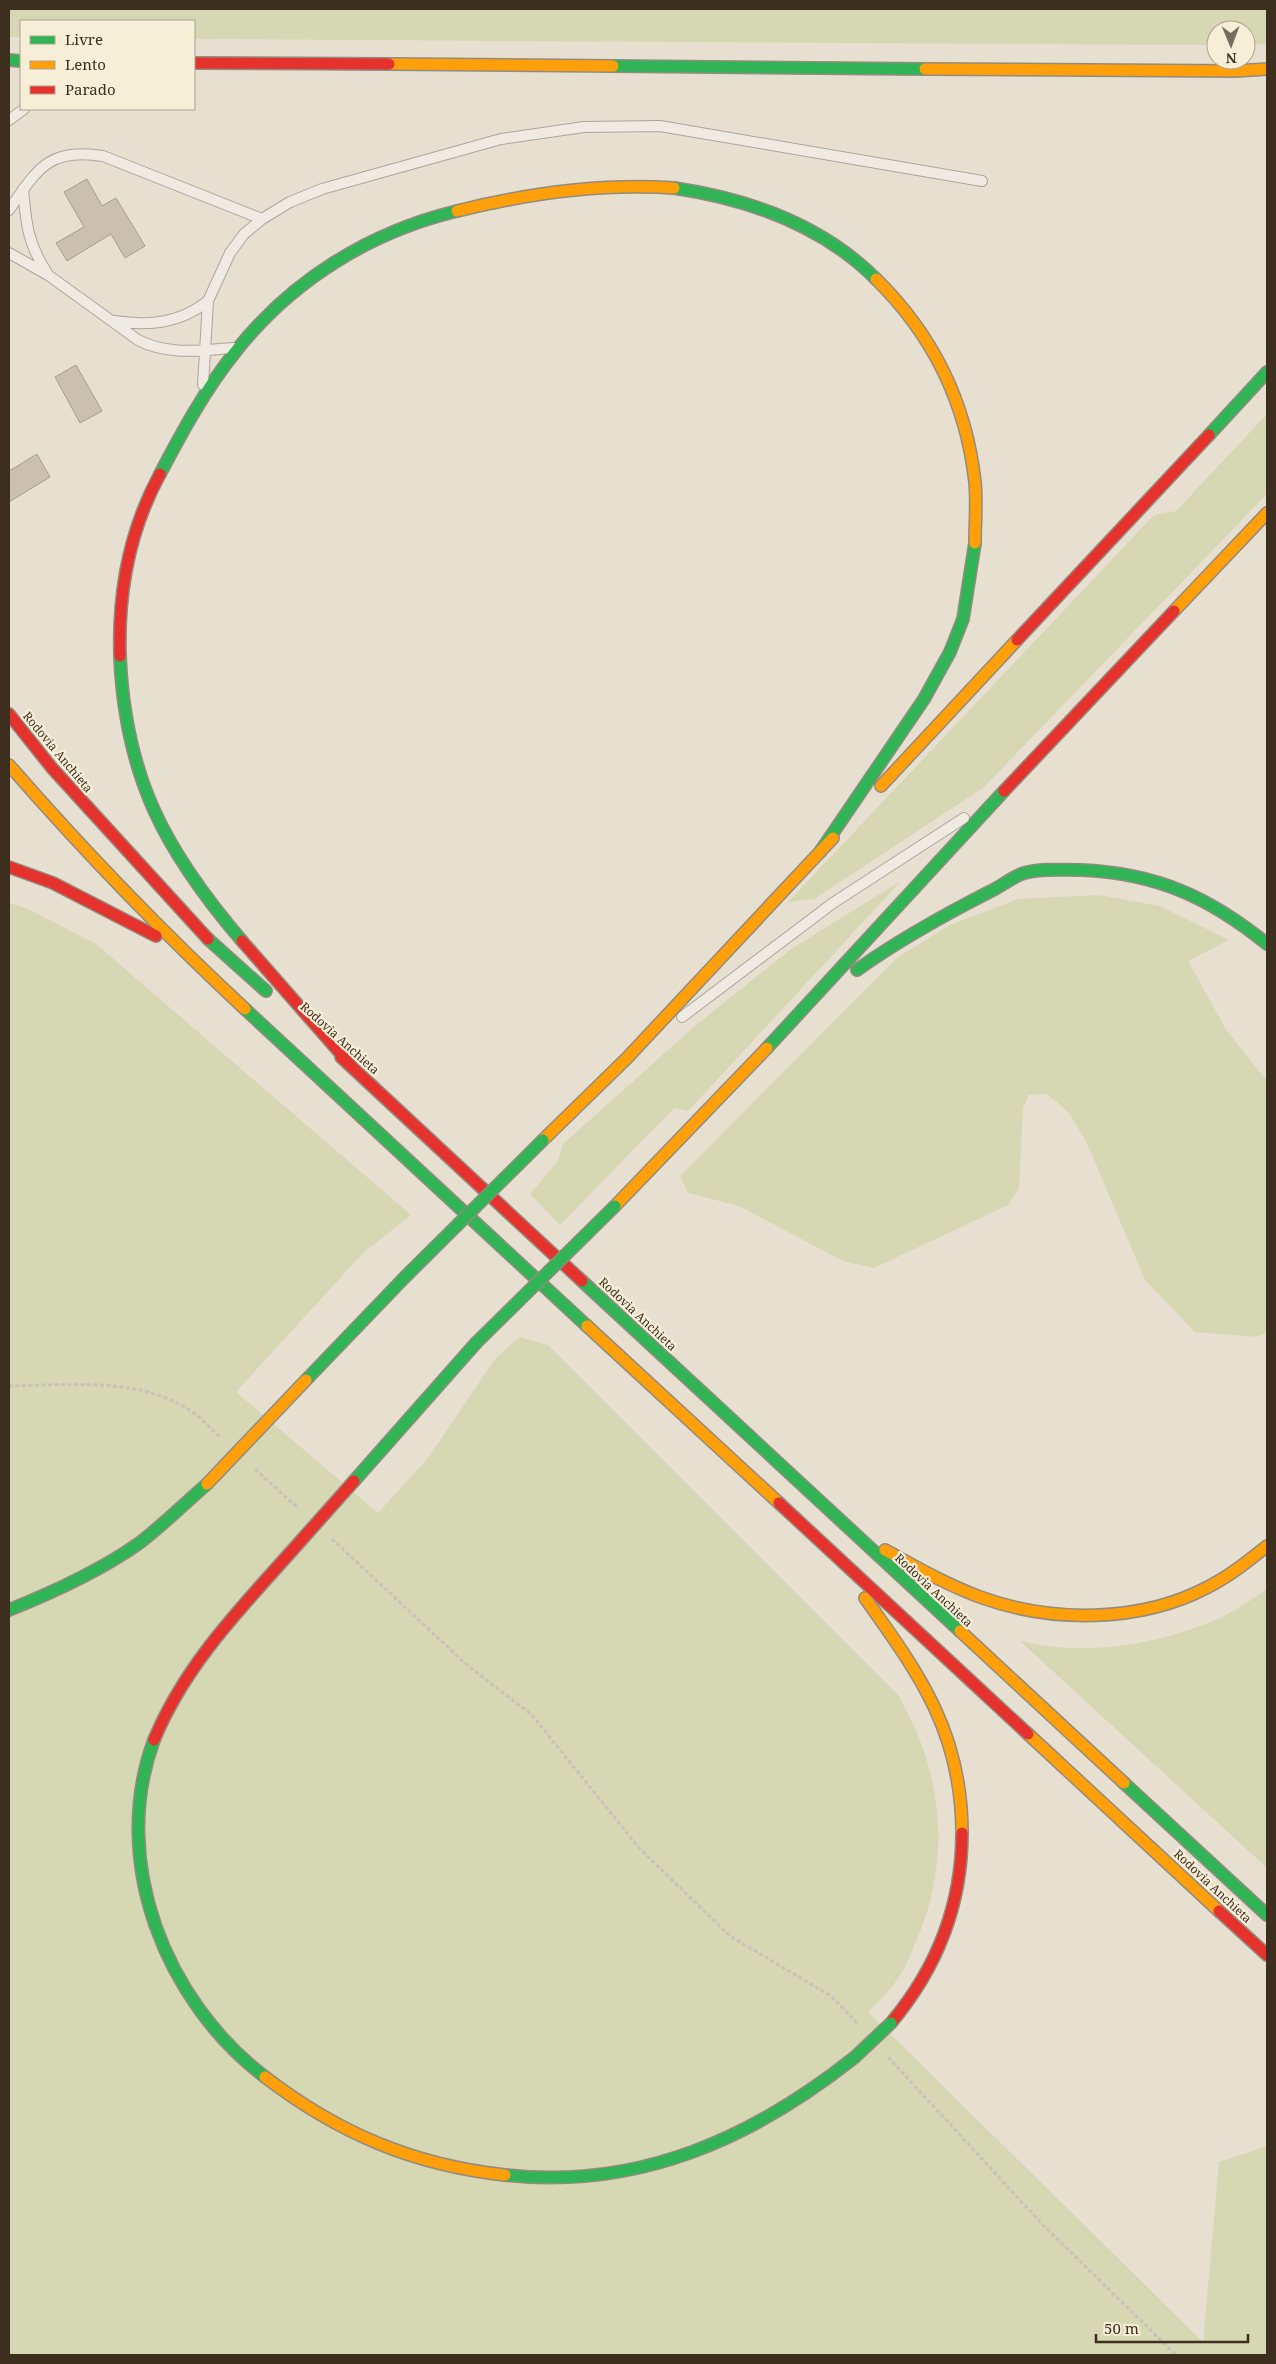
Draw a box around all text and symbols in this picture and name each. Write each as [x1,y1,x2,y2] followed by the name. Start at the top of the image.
[20,20,195,110] legend
[1206,20,1256,70] north arrow
[65,29,103,49] text: Livre
[1226,49,1237,68] text: N
[65,54,106,74] text: Lento
[65,79,116,99] text: Parado
[19,708,97,796] street label: Rodovia Anchieta
[297,998,383,1078] street label: Rodovia Anchieta
[595,1273,681,1355] street label: Rodovia Anchieta
[891,1549,977,1631] street label: Rodovia Anchieta
[1170,1845,1256,1927] street label: Rodovia Anchieta
[1096,2312,1248,2344] scale bar
[1104,2318,1139,2338] text: 50 m

